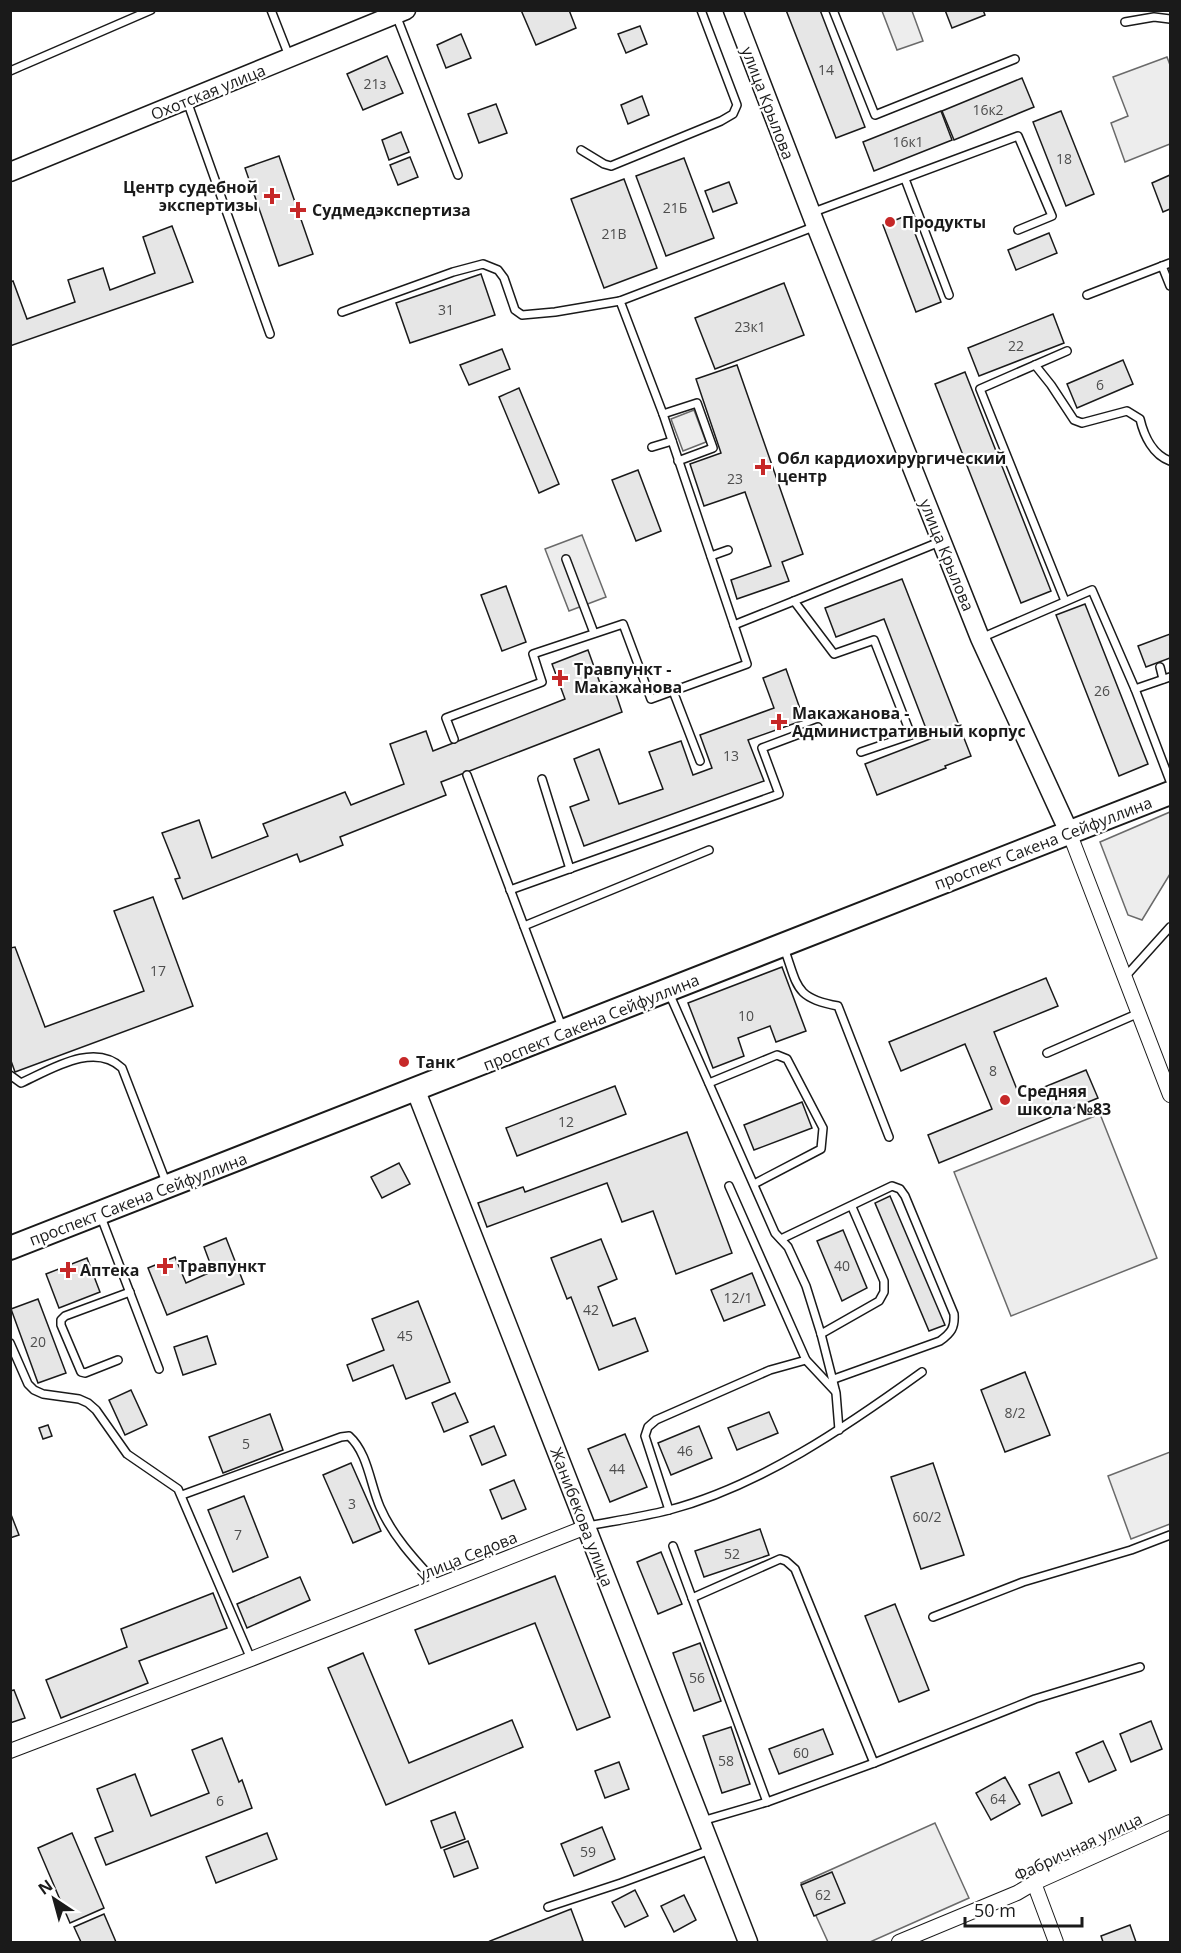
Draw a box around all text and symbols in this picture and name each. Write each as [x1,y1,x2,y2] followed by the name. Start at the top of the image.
[736,43,800,163] street label: улица Крылова
[147,59,269,125] street label: Охотская улица
[818,60,834,79] house number: 14
[364,74,387,93] house number: 21з
[972,100,1004,119] house number: 16к2
[892,132,924,151] house number: 16к1
[1056,149,1072,168] house number: 18
[123,176,258,216] place label: Центр судебной экспертизы
[263,187,281,205] marker: Центр судебной экспертизы
[663,198,687,217] house number: 21Б
[312,199,471,221] place label: Судмедэкспертиза
[289,201,307,219] marker: Судмедэкспертиза
[902,211,986,233] place label: Продукты
[883,215,897,229] marker: Продукты
[601,224,627,243] house number: 21В
[438,300,454,319] house number: 31
[734,317,766,336] house number: 23к1
[1008,336,1024,355] house number: 22
[1096,375,1104,394] house number: 6
[777,447,1006,487] place label: Обл кардиохирургический центр
[754,458,772,476] marker: Обл кардиохирургический центр
[727,469,743,488] house number: 23
[914,496,980,614] street label: улица Крылова
[574,658,682,698] place label: Травпункт - Макажанова
[551,669,569,687] marker: Травпункт - Макажанова
[1094,681,1110,700] house number: 26
[792,702,1026,742] place label: Макажанова - Административный корпус
[770,713,788,731] marker: Макажанова - Административный корпус
[723,746,739,765] house number: 13
[931,791,1155,895] street label: проспект Сакена Сейфуллина
[150,961,166,980] house number: 17
[480,968,702,1076] street label: проспект Сакена Сейфуллина
[738,1006,754,1025] house number: 10
[416,1051,456,1073] place label: Танк
[397,1055,411,1069] marker: Танк
[989,1061,997,1080] house number: 8
[1017,1080,1111,1120] place label: Средняя школа №83
[998,1093,1012,1107] marker: Средняя школа №83
[558,1112,574,1131] house number: 12
[26,1147,250,1251] street label: проспект Сакена Сейфуллина
[178,1255,266,1277] place label: Травпункт
[834,1256,850,1275] house number: 40
[156,1257,174,1275] marker: Травпункт
[80,1259,139,1281] place label: Аптека
[61,1263,75,1277] marker: Аптека
[723,1288,753,1307] house number: 12/1
[583,1300,599,1319] house number: 42
[397,1326,413,1345] house number: 45
[30,1332,46,1351] house number: 20
[1004,1403,1026,1422] house number: 8/2
[242,1434,250,1453] house number: 5
[677,1441,693,1460] house number: 46
[545,1444,619,1590] street label: Жанибекова улица
[609,1459,625,1478] house number: 44
[348,1494,356,1513] house number: 3
[912,1507,942,1526] house number: 60/2
[234,1525,242,1544] house number: 7
[414,1526,520,1586] street label: улица Седова
[724,1544,740,1563] house number: 52
[689,1668,705,1687] house number: 56
[793,1743,809,1762] house number: 60
[718,1751,734,1770] house number: 58
[990,1789,1006,1808] house number: 64
[216,1791,224,1810] house number: 6
[1010,1808,1146,1886] street label: Фабричная улица
[580,1842,596,1861] house number: 59
[24,1869,84,1929] north arrow
[33,1874,57,1900] text: N
[815,1885,831,1904] house number: 62
[965,1890,1082,1928] scale bar
[974,1898,1016,1922] text: 50 m

